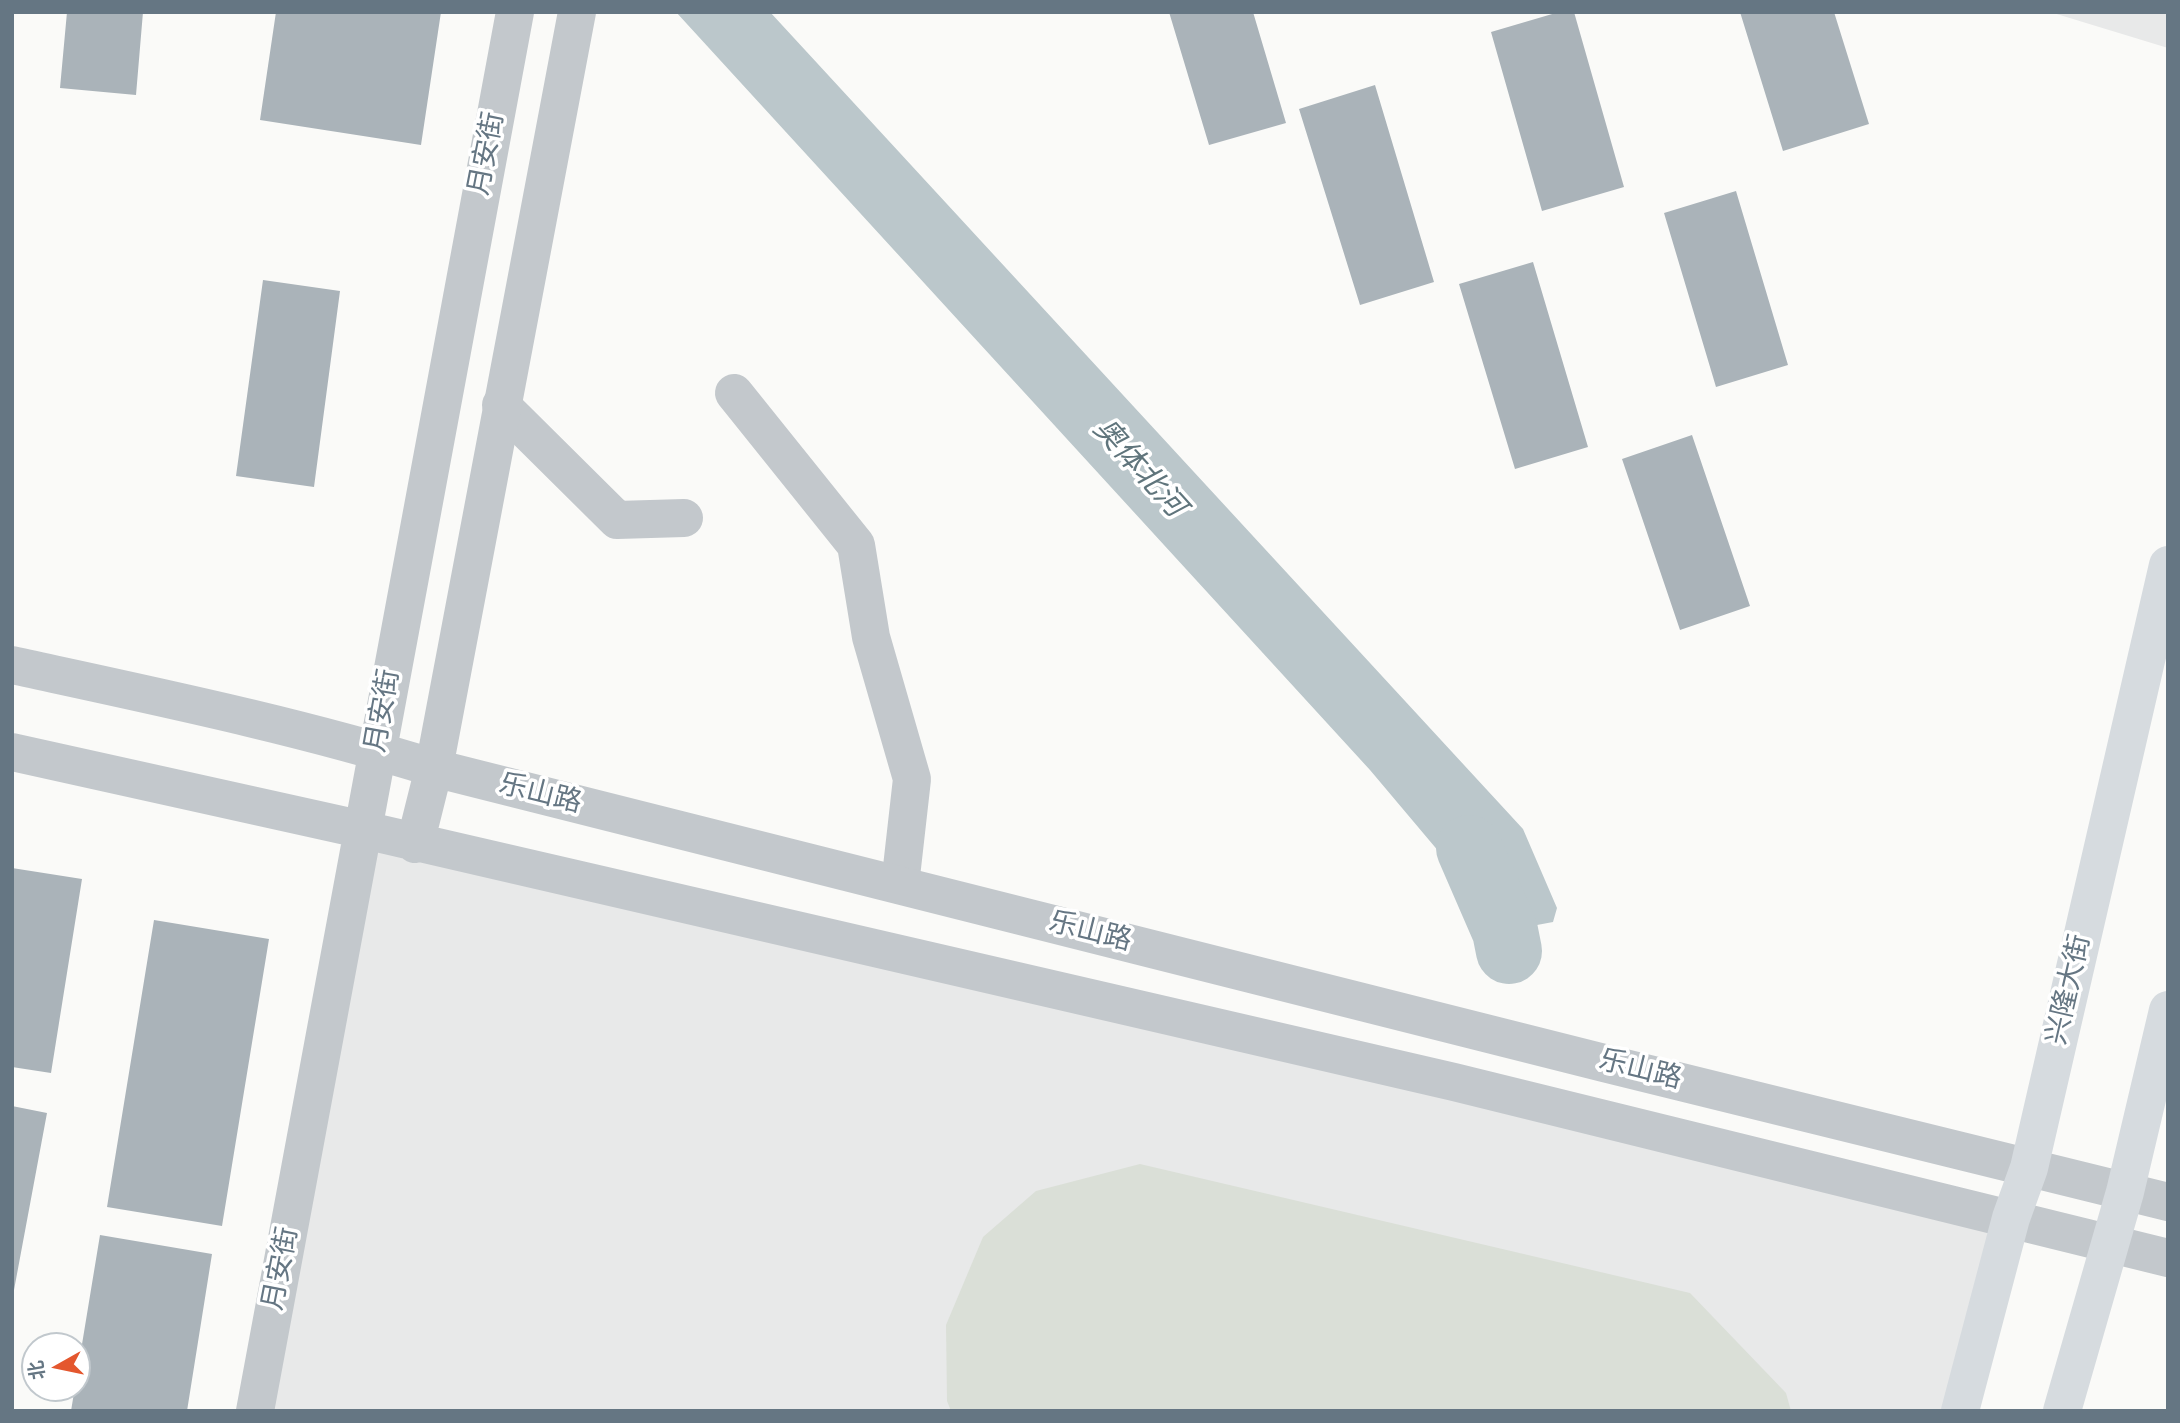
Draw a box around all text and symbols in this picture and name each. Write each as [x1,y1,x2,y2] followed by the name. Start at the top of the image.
[463,110,513,198] street label: 月安街
[1084,412,1192,526] water label: 奥体北河
[360,667,408,755] street label: 月安街
[495,769,585,821] street label: 乐山路
[1045,907,1135,959] street label: 乐山路
[2041,932,2099,1048] street label: 兴隆大街
[1595,1045,1685,1097] street label: 乐山路
[257,1225,307,1313] street label: 月安街
[21,1332,91,1402] north arrow
[22,1359,52,1382] text: 北

